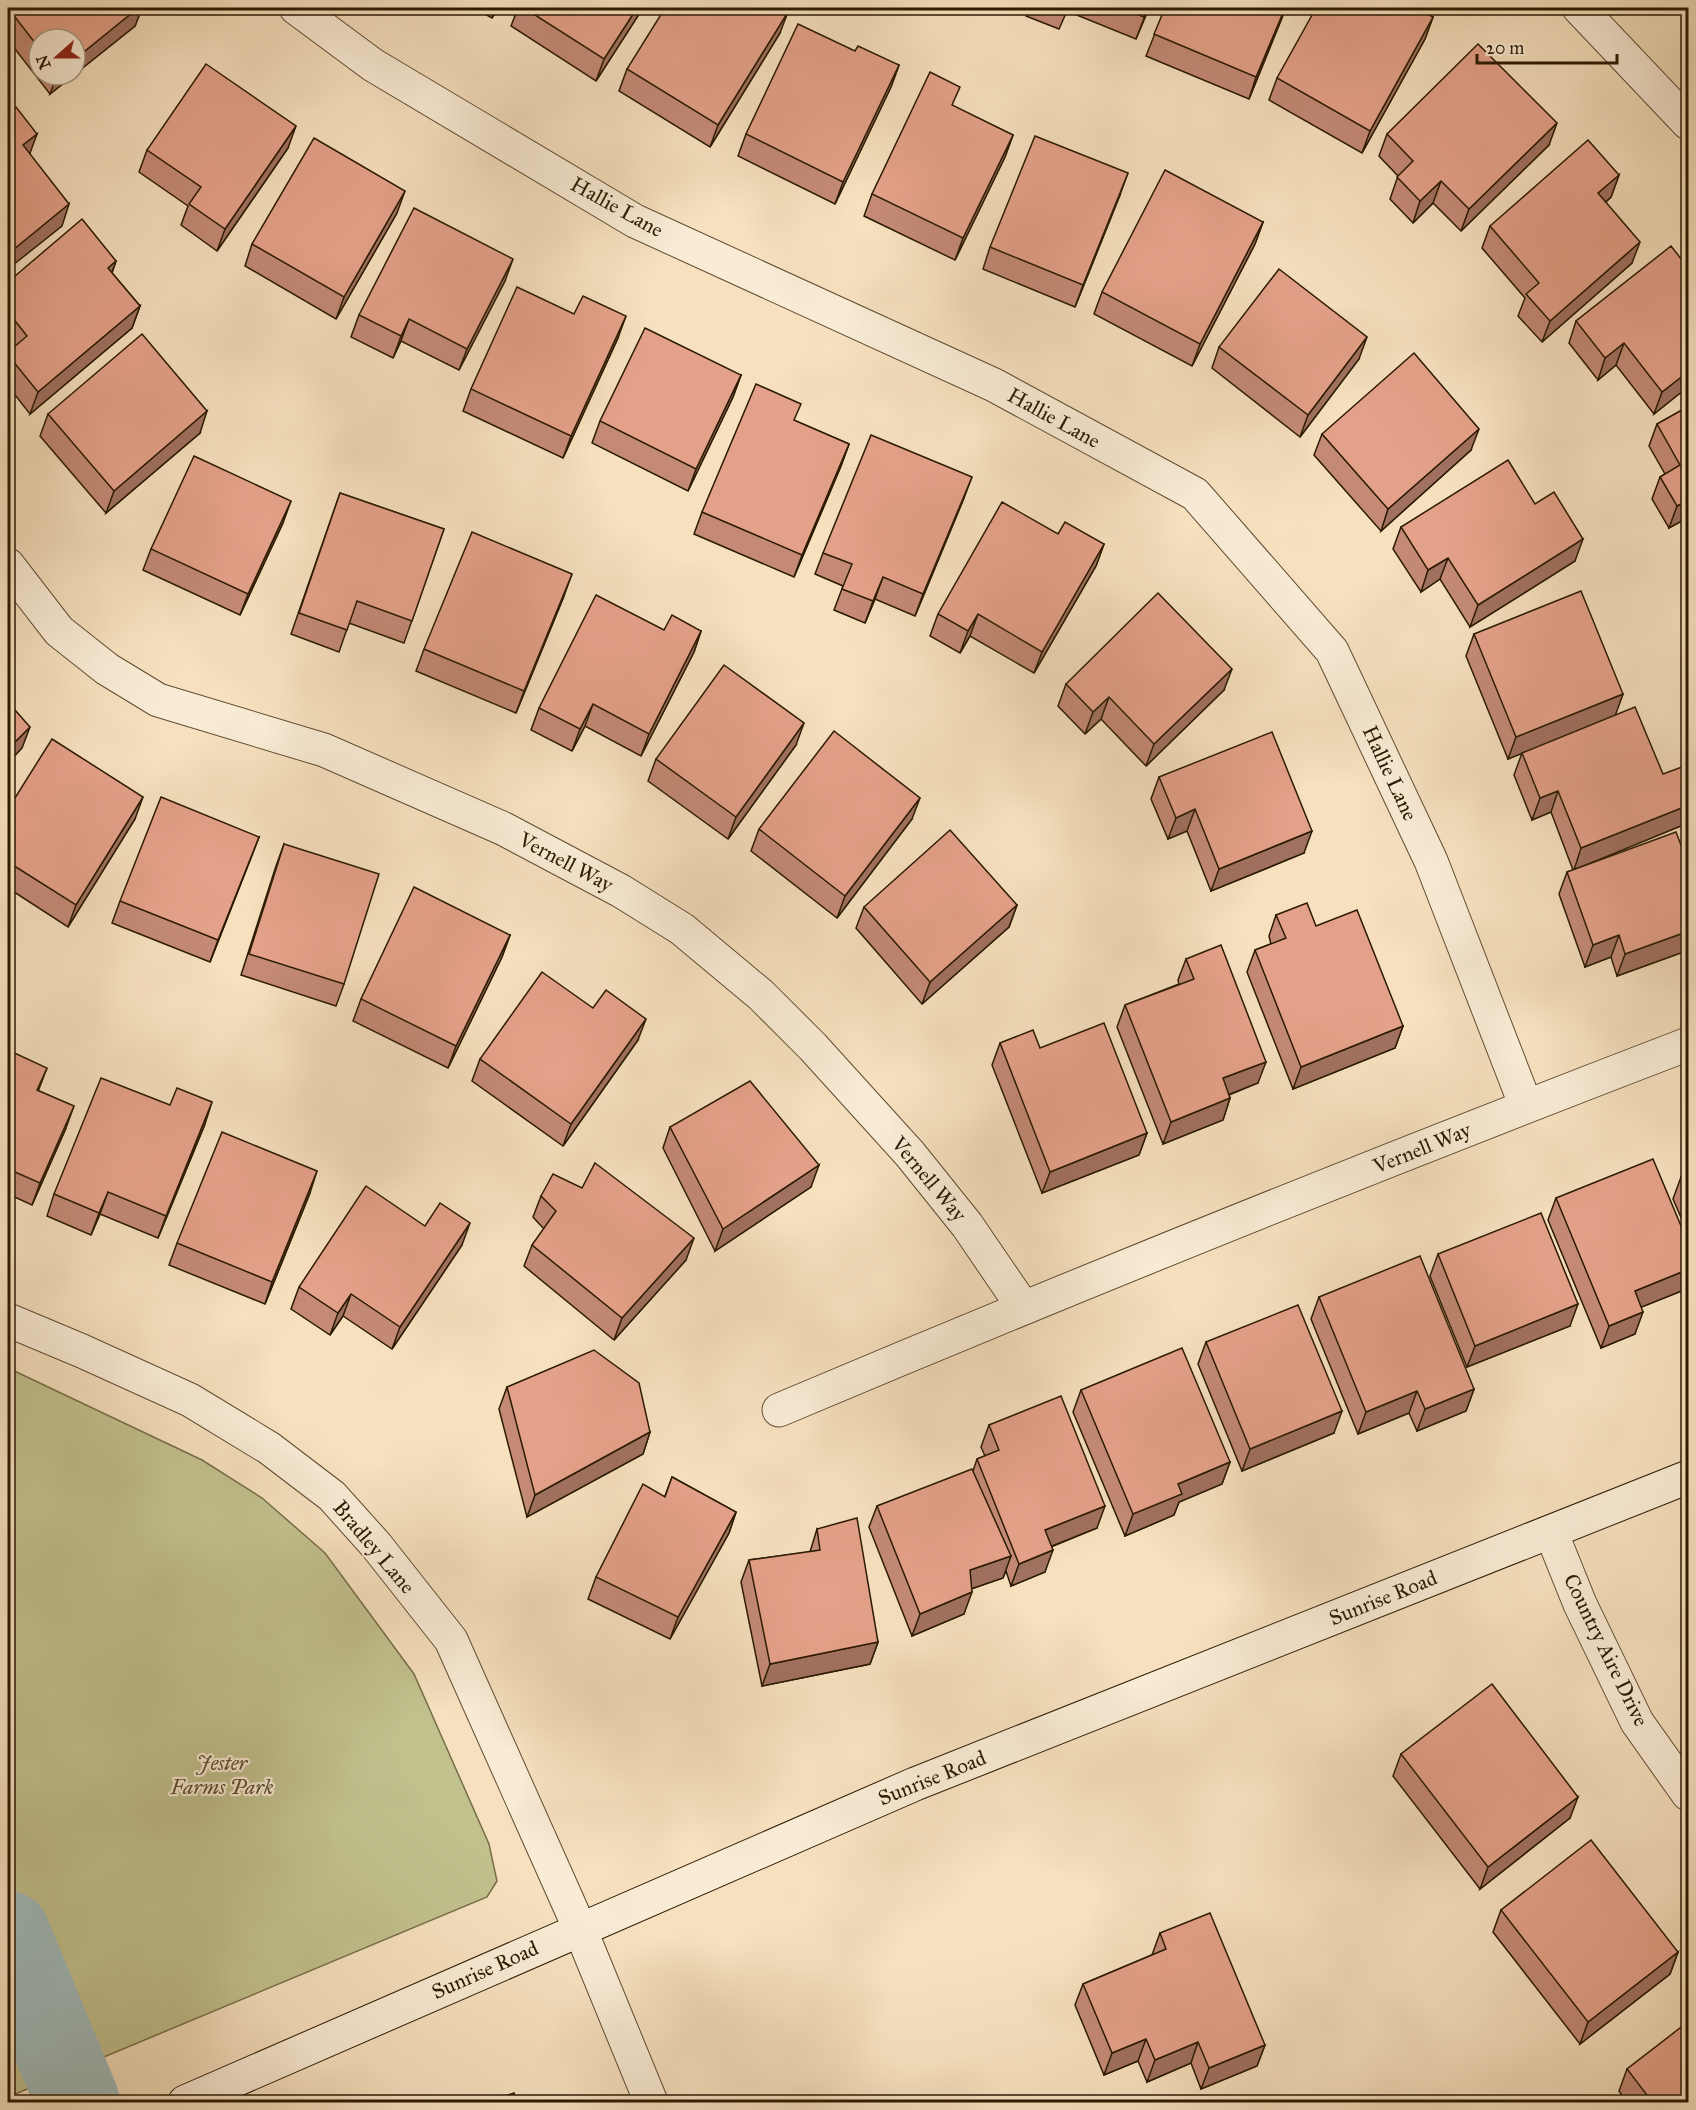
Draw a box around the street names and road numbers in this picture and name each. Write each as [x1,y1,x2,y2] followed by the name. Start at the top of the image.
[566,171,668,243] street label: Hallie Lane
[1003,382,1105,454] street label: Hallie Lane
[1357,721,1423,825] street label: Hallie Lane
[513,826,619,898] street label: Vernell Way
[1368,1116,1476,1180] street label: Vernell Way
[885,1130,973,1228] street label: Vernell Way
[327,1495,421,1599] street label: Bradley Lane
[1325,1564,1441,1631] street label: Sunrise Road
[1558,1569,1654,1731] street label: Country Aire Drive
[874,1744,990,1811] street label: Sunrise Road
[428,1935,543,2005] street label: Sunrise Road

